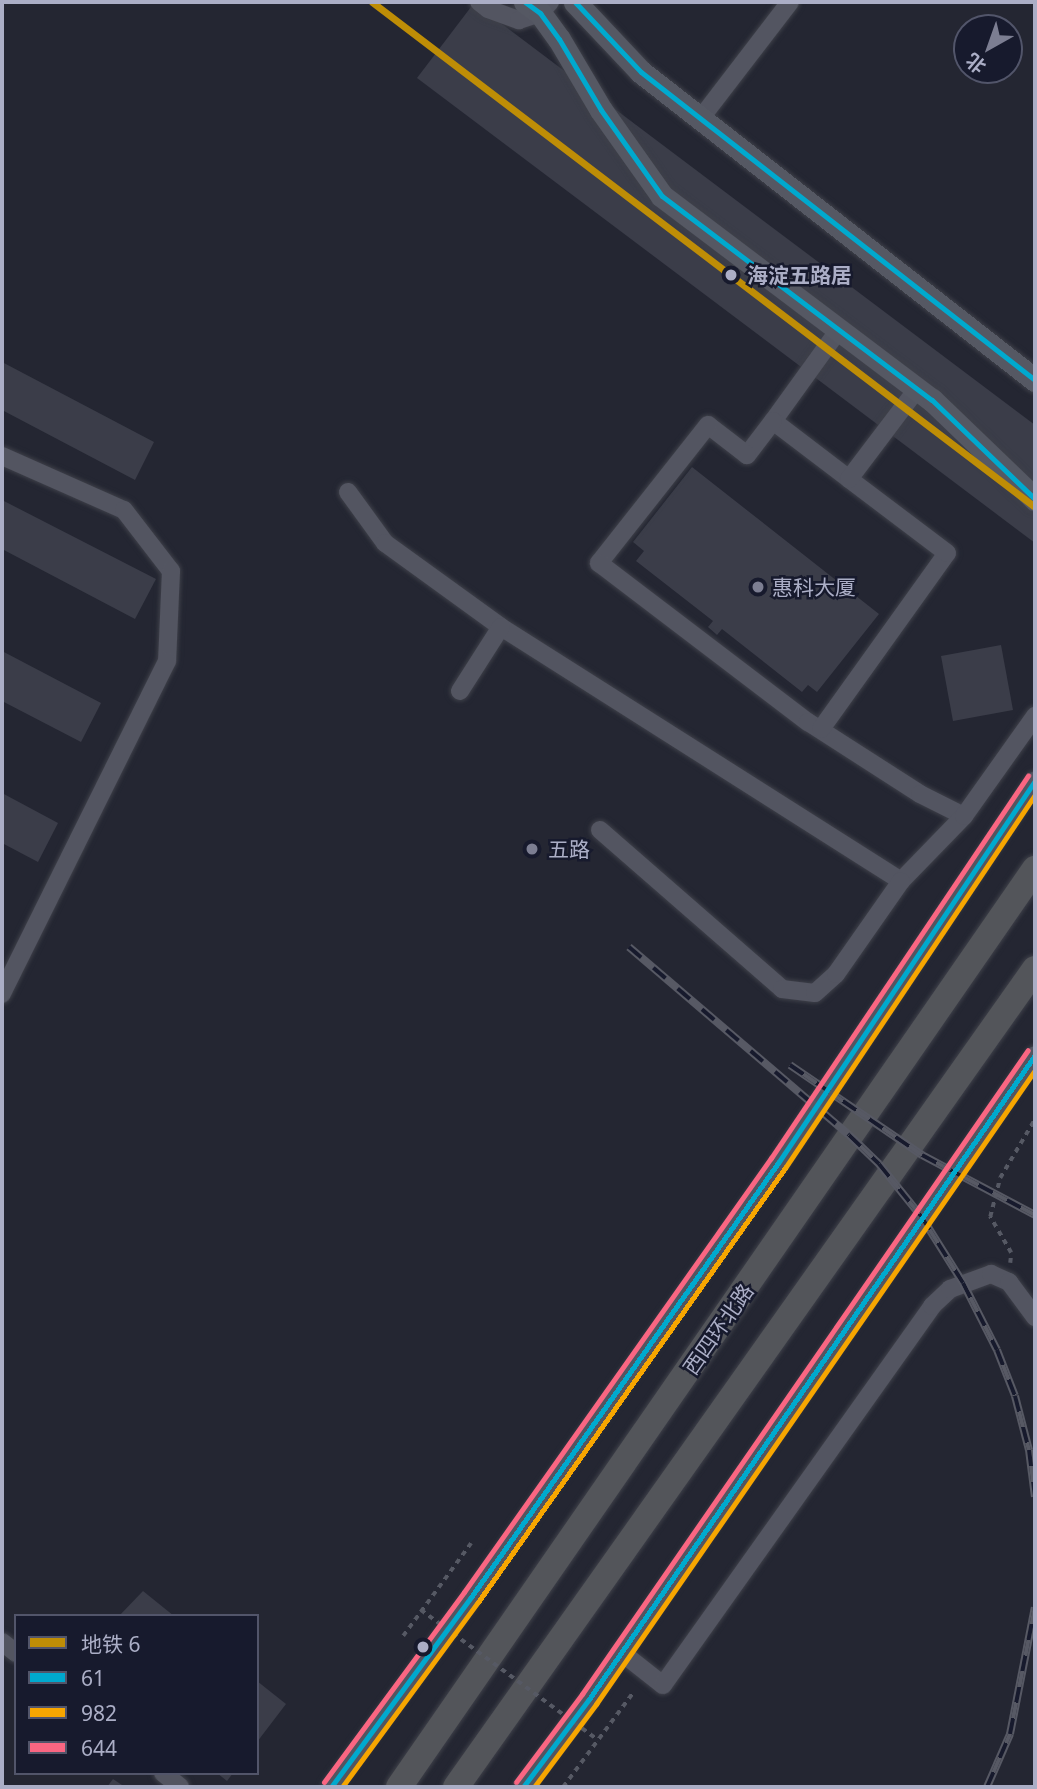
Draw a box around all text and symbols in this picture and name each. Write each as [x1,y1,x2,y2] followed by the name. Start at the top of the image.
[953,14,1023,84] north arrow
[960,47,991,80] text: 北
[747,262,852,288] place label: 海淀五路居
[721,265,741,285] marker: 海淀五路居
[772,574,856,600] place label: 惠科大厦
[750,579,766,595] marker: 惠科大厦
[548,836,590,862] place label: 五路
[522,839,542,859] marker: 五路
[678,1279,758,1379] street label: 西四环北路
[14,1614,259,1775] legend
[81,1630,140,1658] text: 地铁 6
[416,1640,430,1654] unlabelled marker
[81,1664,105,1692] text: 61
[81,1699,117,1727] text: 982
[81,1734,117,1762] text: 644

